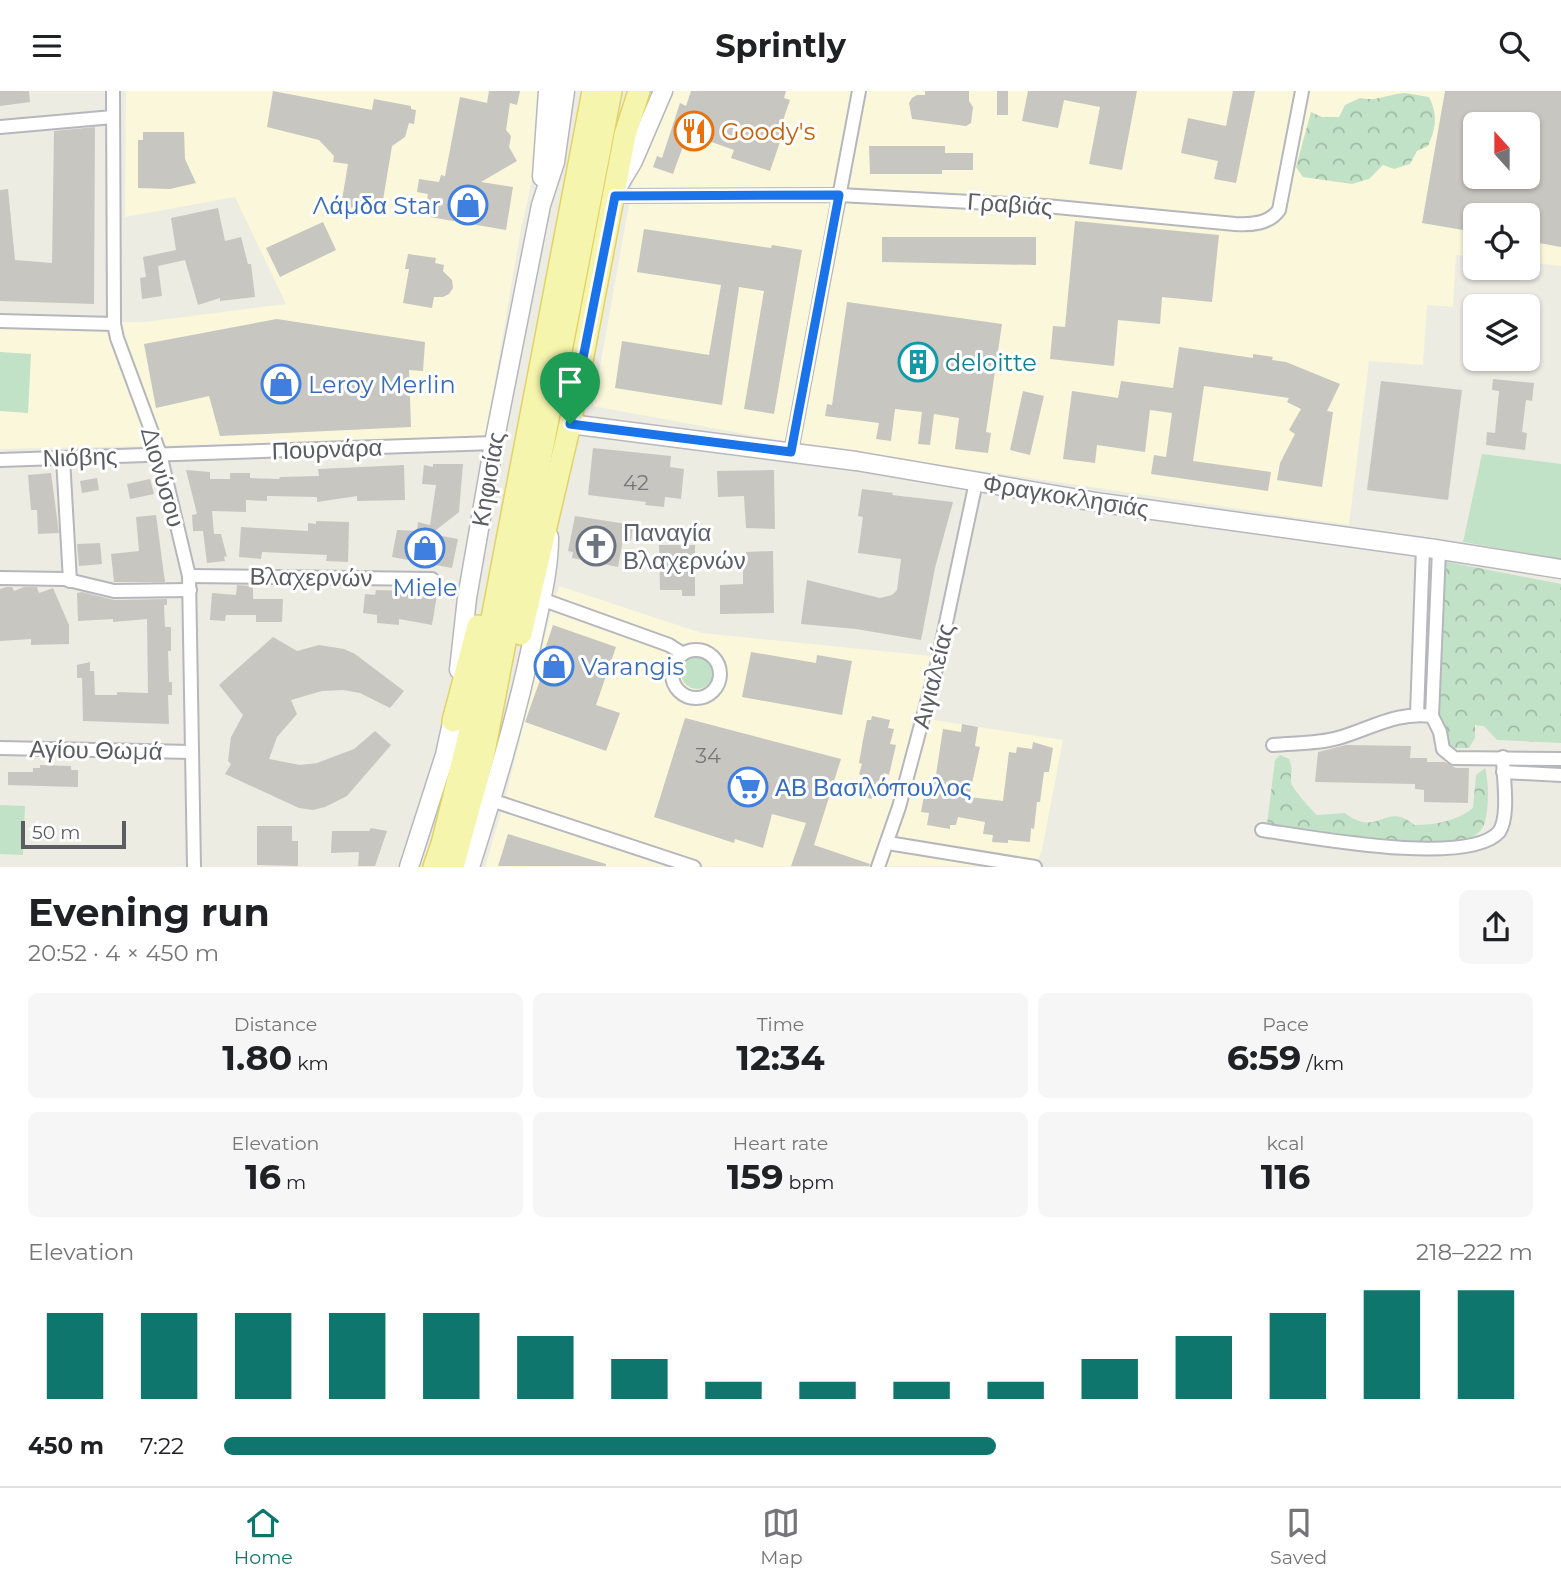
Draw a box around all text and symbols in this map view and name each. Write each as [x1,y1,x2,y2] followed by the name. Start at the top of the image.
[715,26,846,65] text: Sprintly
[28,27,66,65] icon: menu
[1495,27,1533,65] icon: search
[673,110,715,152] restaurant icon: Goody's
[1463,112,1540,189] north arrow
[1463,112,1540,371] map controls
[721,117,815,146] place label: Goody's
[447,184,489,226] shop icon: Λάμδα Star
[966,187,1054,221] street label: Γραβιάς
[313,191,441,220] place label: Λάμδα Star
[1463,203,1540,280] button: locate
[1463,294,1540,371] button: layers
[897,341,939,383] building icon: deloitte
[945,348,1037,377] place label: deloitte
[540,352,600,424] pin
[260,363,302,405] shop icon: Leroy Merlin
[551,363,589,401] icon: arrive
[308,370,456,399] place label: Leroy Merlin
[135,424,191,530] street label: Διονύσου
[465,429,511,529] street label: Κηφισίας
[271,433,383,465] street label: Πουρνάρα
[42,441,118,473] street label: Νιόβης
[981,469,1151,523] street label: Φραγκοκλησιάς
[623,470,649,495] house number: 42
[623,518,746,575] place label: Παναγία Βλαχερνών
[575,525,617,567] church icon: Παναγία Βλαχερνών
[404,527,446,569] shop icon: Miele
[249,561,373,593] street label: Βλαχερνών
[393,573,457,602] place label: Miele
[906,621,960,731] street label: Αιγιαλείας
[533,645,575,687] shop icon: Varangis
[581,652,684,681] place label: Varangis
[29,734,163,766] street label: Αγίου Θωμά
[695,743,721,768] house number: 34
[727,766,769,808] supermarket icon: ΑΒ Βασιλόπουλος
[775,773,971,802] place label: ΑΒ Βασιλόπουλος
[21,817,126,849] scale bar
[32,821,80,844] text: 50 m
[28,889,270,936] text: Evening run
[1459,890,1533,964] button: share
[28,939,219,967] text: 20:52 · 4 × 450 m
[234,1013,317,1036] text: Distance
[757,1013,804,1036] text: Time
[1262,1013,1309,1036] text: Pace
[222,1036,292,1079] text: 1.80
[736,1036,825,1079] text: 12:34
[1227,1036,1301,1079] text: 6:59
[292,1052,329,1075] text: km
[1301,1052,1344,1075] text: /km
[232,1132,319,1155] text: Elevation
[733,1132,828,1155] text: Heart rate
[1267,1132,1304,1155] text: kcal
[245,1155,281,1198] text: 16
[727,1155,783,1198] text: 159
[1261,1155,1310,1198] text: 116
[281,1171,306,1194] text: m
[783,1171,834,1194] text: bpm
[28,1238,134,1266] text: Elevation
[1416,1238,1533,1266] text: 218–222 m
[28,1432,104,1460] text: 450 m
[140,1432,184,1460] text: 7:22
[234,1504,293,1569] tab: Home
[760,1504,803,1569] tab: Map
[1270,1504,1327,1569] tab: Saved

